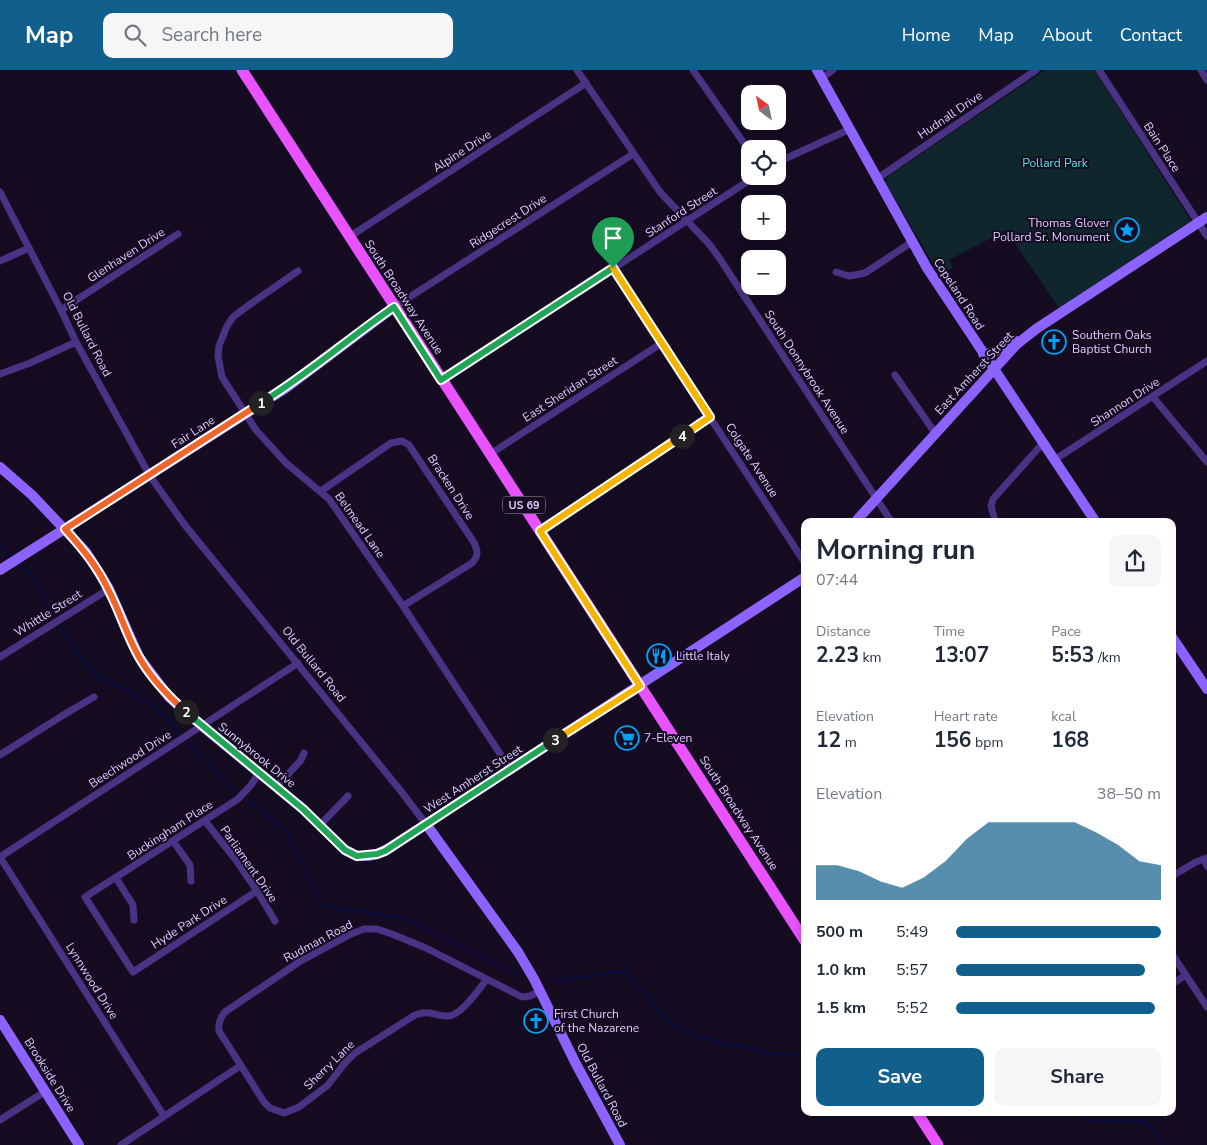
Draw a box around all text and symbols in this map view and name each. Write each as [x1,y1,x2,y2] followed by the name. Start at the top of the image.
[103,13,453,58] search box
[25,19,73,51] text: Map
[121,21,149,49] icon: search
[161,22,262,48] text: Search here
[902,23,950,47] text: Home
[978,23,1014,47] text: Map
[1042,23,1092,47] text: About
[1120,23,1182,47] text: Contact
[741,85,786,130] north arrow
[741,85,786,295] map controls
[915,87,985,143] street label: Hudnall Drive
[1140,119,1184,175] street label: Bain Place
[430,126,494,176] street label: Alpine Drive
[741,140,786,185] button: locate
[1022,155,1089,171] park label: Pollard Park
[642,182,721,241] street label: Stanford Street
[466,190,550,252] street label: Ridgecrest Drive
[741,195,786,240] button: +
[993,215,1111,245] place label: Thomas Glover Pollard Sr. Monument
[592,217,634,268] pin
[1114,217,1140,243] place icon: Thomas Glover Pollard Sr. Monument
[84,224,168,286] street label: Glenhaven Drive
[599,224,627,252] icon: arrive
[361,237,447,357] street label: South Broadway Avenue
[741,250,786,295] button: −
[930,255,988,333] street label: Copeland Road
[59,289,115,379] street label: Old Bullard Road
[761,307,853,437] street label: South Donnybrook Avenue
[931,327,1017,418] street label: East Amherst Street
[1072,327,1152,357] place label: Southern Oaks Baptist Church
[1041,329,1067,355] church icon: Southern Oaks Baptist Church
[520,352,621,426] street label: East Sheridan Street
[1087,374,1163,430] street label: Shannon Drive
[248,390,274,416] pin: 1
[257,394,266,413] text: 1
[168,412,218,452] street label: Fair Lane
[722,420,782,500] street label: Colgate Avenue
[670,424,694,448] pin: 4
[678,427,687,446] text: 4
[424,451,478,523] street label: Bracken Drive
[331,489,389,561] street label: Belmead Lane
[503,496,545,514] road number: US 69
[816,531,975,569] text: Morning run
[1109,535,1161,587] button: share
[816,569,858,591] text: 07:44
[11,585,85,640] street label: Whittle Street
[816,622,870,641] text: Distance
[934,622,965,641] text: Time
[1051,622,1081,641] text: Pace
[278,623,350,705] street label: Old Bullard Road
[816,641,859,669] text: 2.23
[934,641,989,669] text: 13:07
[1051,641,1094,669] text: 5:53
[646,643,672,669] restaurant icon: Little Italy
[676,648,731,664] place label: Little Italy
[859,648,882,667] text: km
[1094,648,1121,667] text: /km
[174,700,198,724] pin: 2
[182,703,191,722] text: 2
[816,707,874,726] text: Elevation
[934,707,998,726] text: Heart rate
[1051,707,1076,726] text: kcal
[215,719,299,791] street label: Sunnybrook Drive
[614,725,640,751] supermarket icon: 7-Eleven
[86,726,174,792] street label: Beechwood Drive
[816,726,841,754] text: 12
[934,726,971,754] text: 156
[1051,726,1089,754] text: 168
[542,728,568,752] pin: 3
[644,730,692,746] place label: 7-Eleven
[551,731,560,750] text: 3
[841,733,857,752] text: m
[971,733,1003,752] text: bpm
[421,741,526,817] street label: West Amherst Street
[696,753,782,873] street label: South Broadway Avenue
[816,783,882,805] text: Elevation
[1097,783,1161,805] text: 38–50 m
[124,796,216,864] street label: Buckingham Place
[217,823,281,905] street label: Parliament Drive
[148,892,230,952] street label: Hyde Park Drive
[281,916,355,966] street label: Rudman Road
[816,921,863,943] text: 500 m
[896,921,928,943] text: 5:49
[62,940,122,1022] street label: Lynnwood Drive
[816,959,866,981] text: 1.0 km
[896,959,928,981] text: 5:57
[816,997,866,1019] text: 1.5 km
[896,997,928,1019] text: 5:52
[554,1006,639,1036] place label: First Church of the Nazarene
[523,1008,549,1034] church icon: First Church of the Nazarene
[21,1035,79,1115] street label: Brookside Drive
[300,1037,358,1093] street label: Sherry Lane
[573,1040,631,1130] street label: Old Bullard Road
[816,1048,984,1106] button: Save
[994,1048,1161,1106] button: Share

